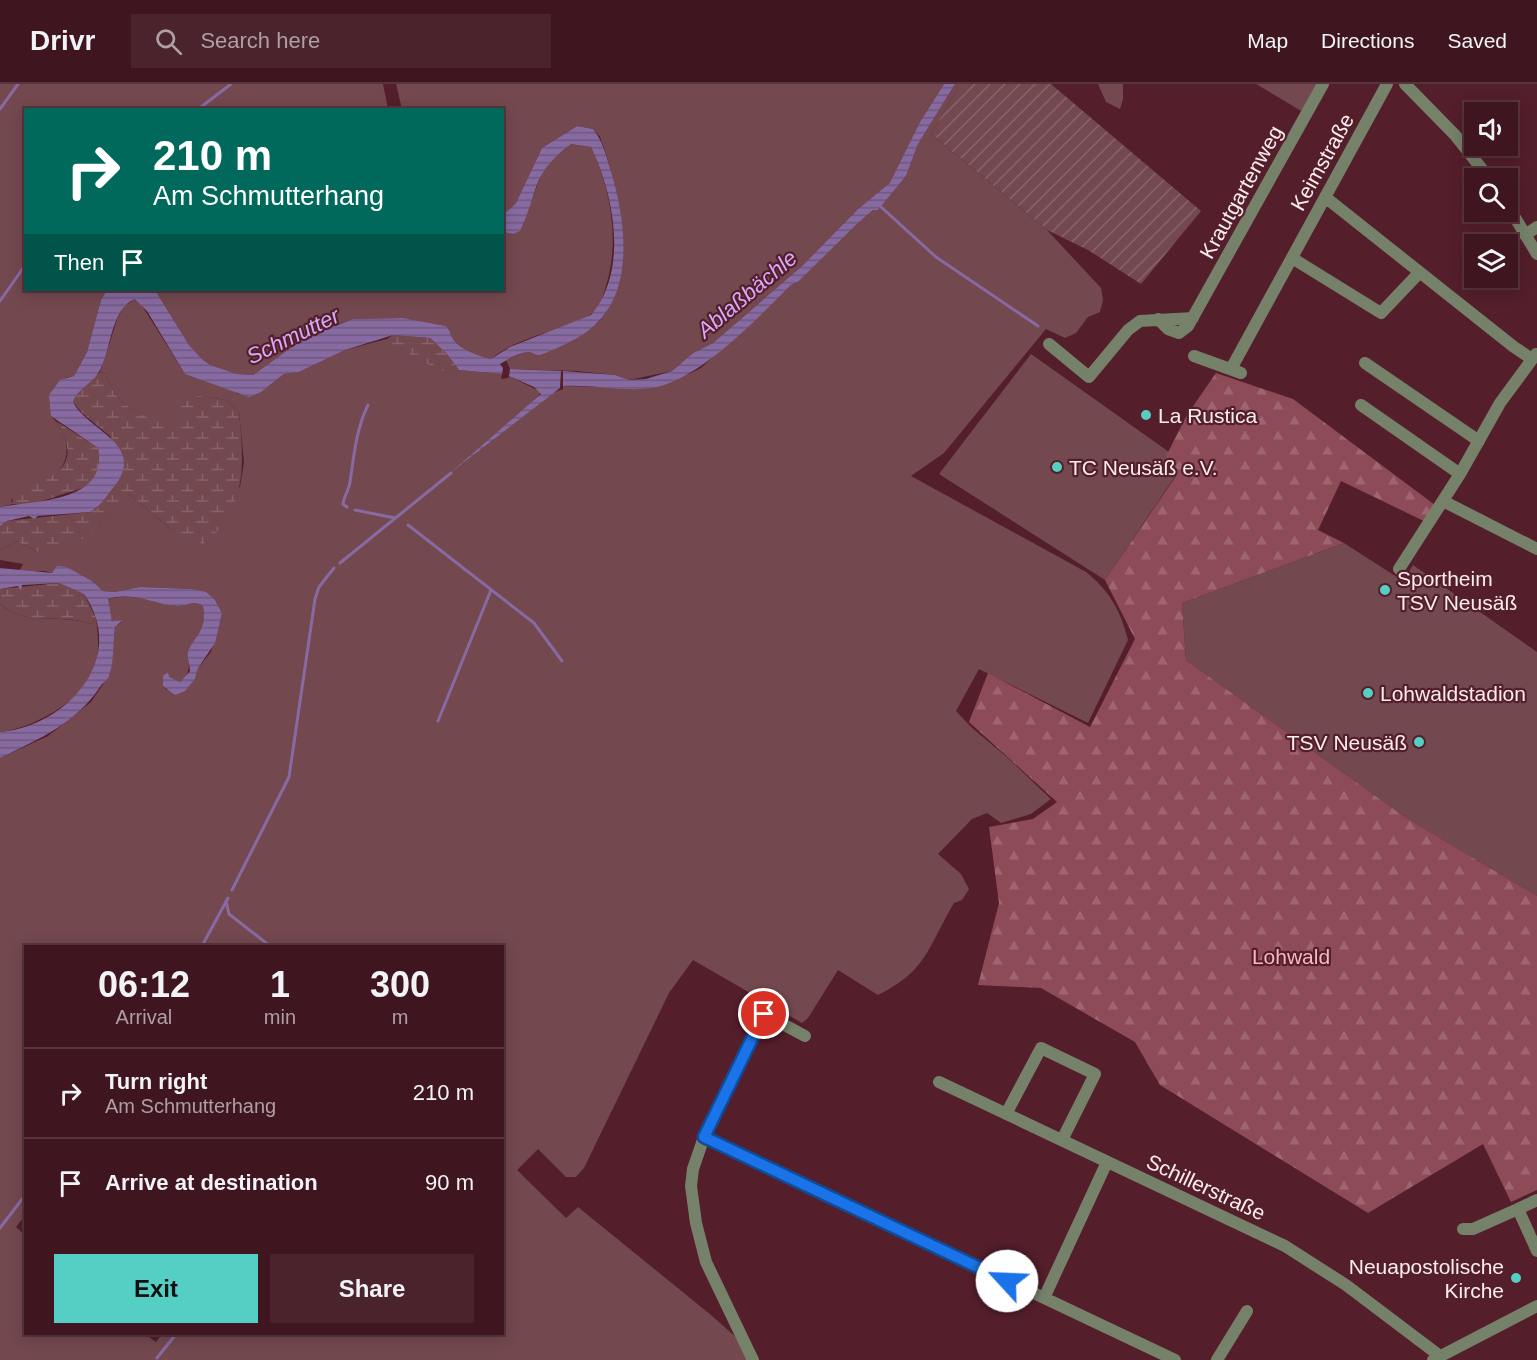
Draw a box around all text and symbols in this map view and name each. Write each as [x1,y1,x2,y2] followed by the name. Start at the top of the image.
[131,14,551,68] search box
[30,25,95,56] text: Drivr
[152,25,185,58] icon: search
[200,28,320,53] text: Search here
[1247,29,1288,52] text: Map
[1321,29,1414,52] text: Directions
[1447,29,1507,52] text: Saved
[1464,102,1518,288] map controls
[1464,102,1518,156] button: sound
[1286,109,1358,215] street label: Keimstraße
[1195,122,1287,262] street label: Krautgartenweg
[54,132,132,210] icon: right
[153,132,272,179] text: 210 m
[1464,168,1518,222] button: search
[153,181,384,211] text: Am Schmutterhang
[1464,234,1518,288] button: layers
[691,245,802,344] water label: Ablaßbächle
[116,246,149,279] icon: arrive
[54,250,104,275] text: Then
[242,302,345,369] water label: Schmutter
[1158,404,1258,427] place label: La Rustica
[1139,408,1153,422] marker: La Rustica
[1069,456,1218,479] place label: TC Neusäß e.V.
[1050,460,1064,474] marker: TC Neusäß e.V.
[1397,567,1517,614] place label: Sportheim TSV Neusäß
[1378,583,1392,597] marker: Sportheim TSV Neusäß
[1380,682,1526,705] place label: Lohwaldstadion
[1361,686,1375,700] marker: Lohwaldstadion
[1287,731,1407,754] place label: TSV Neusäß
[1412,735,1426,749] marker: TSV Neusäß
[1252,945,1330,968] park label: Lohwald
[98,964,190,1005] text: 06:12
[270,964,290,1005] text: 1
[370,964,430,1005] text: 300
[738,988,789,1039] pin
[747,997,780,1030] icon: arrive
[116,1006,172,1028] text: Arrival
[264,1006,296,1028] text: min
[392,1006,408,1028] text: m
[105,1069,207,1094] text: Turn right
[54,1077,87,1110] icon: right
[413,1080,474,1105] text: 210 m
[105,1095,276,1117] text: Am Schmutterhang
[1143,1149,1269,1225] street label: Schillerstraße
[54,1167,87,1200] icon: arrive
[105,1170,318,1195] text: Arrive at destination
[425,1170,474,1195] text: 90 m
[975,1249,1039,1313] position arrow
[54,1254,258,1323] button: Exit
[270,1254,474,1323] button: Share
[1349,1255,1504,1302] place label: Neuapostolische Kirche
[1509,1271,1523,1285] marker: Neuapostolische Kirche

